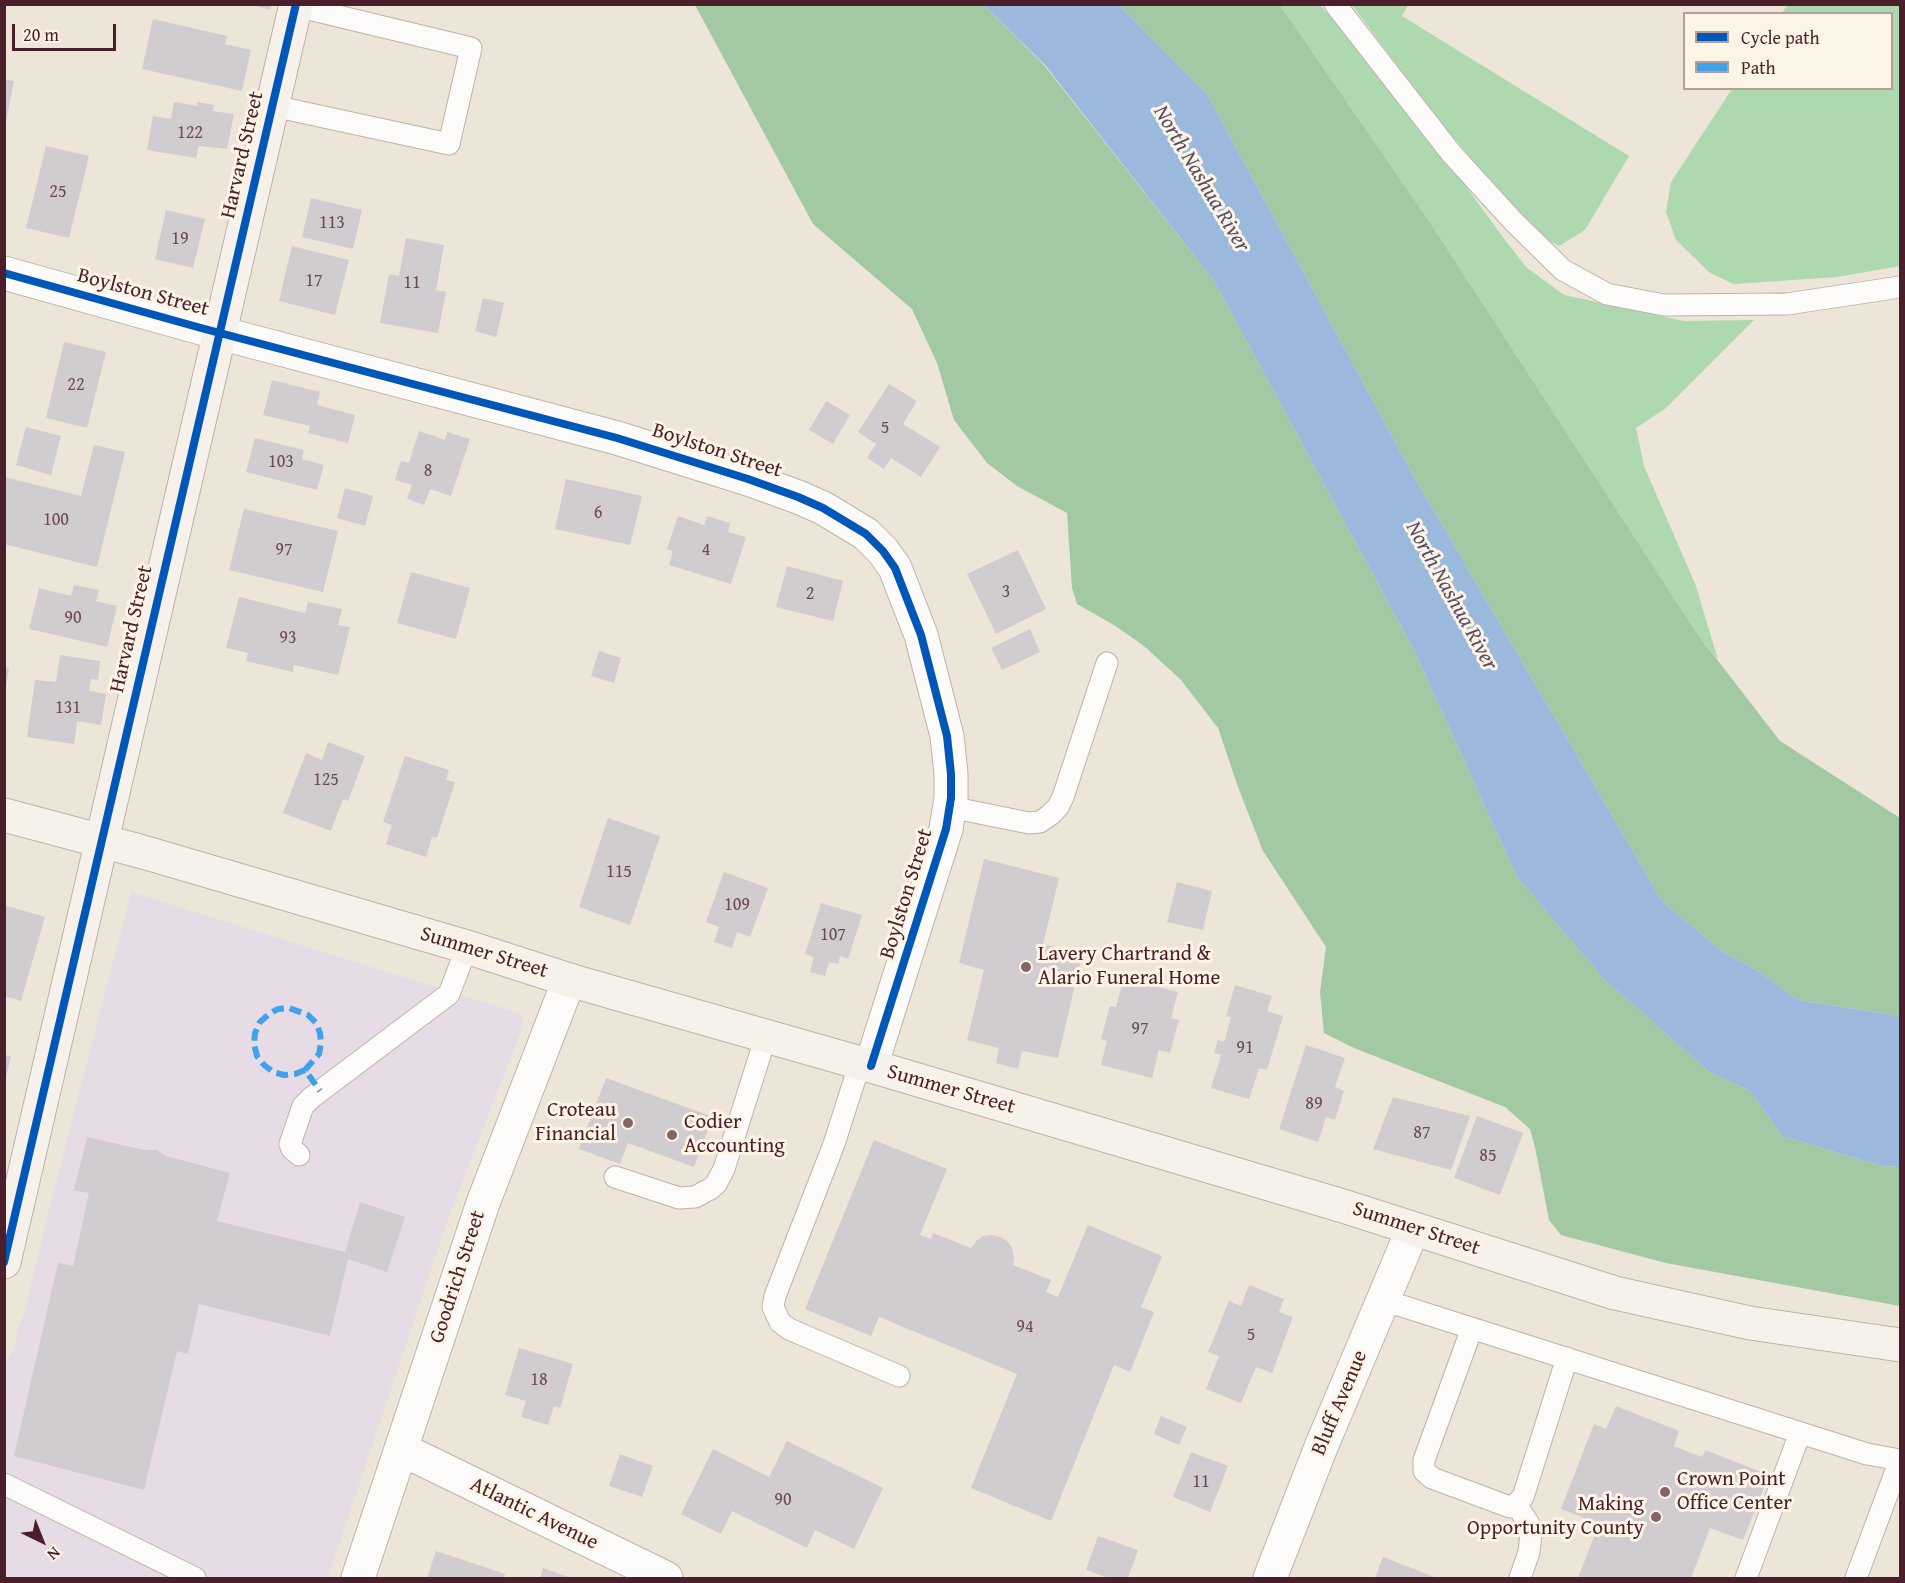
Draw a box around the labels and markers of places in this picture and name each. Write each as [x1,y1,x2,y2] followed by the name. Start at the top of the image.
[1038,942,1220,992] place label: Lavery Chartrand & Alario Funeral Home
[1019,960,1033,974] marker: Lavery Chartrand & Alario Funeral Home
[535,1098,616,1148] place label: Croteau Financial
[684,1110,785,1160] place label: Codier Accounting
[621,1116,635,1130] marker: Croteau Financial
[665,1128,679,1142] marker: Codier Accounting
[1677,1467,1792,1517] place label: Crown Point Office Center
[1658,1485,1672,1499] marker: Crown Point Office Center
[1467,1492,1644,1542] place label: Making Opportunity County
[1649,1510,1663,1524] marker: Making Opportunity County

